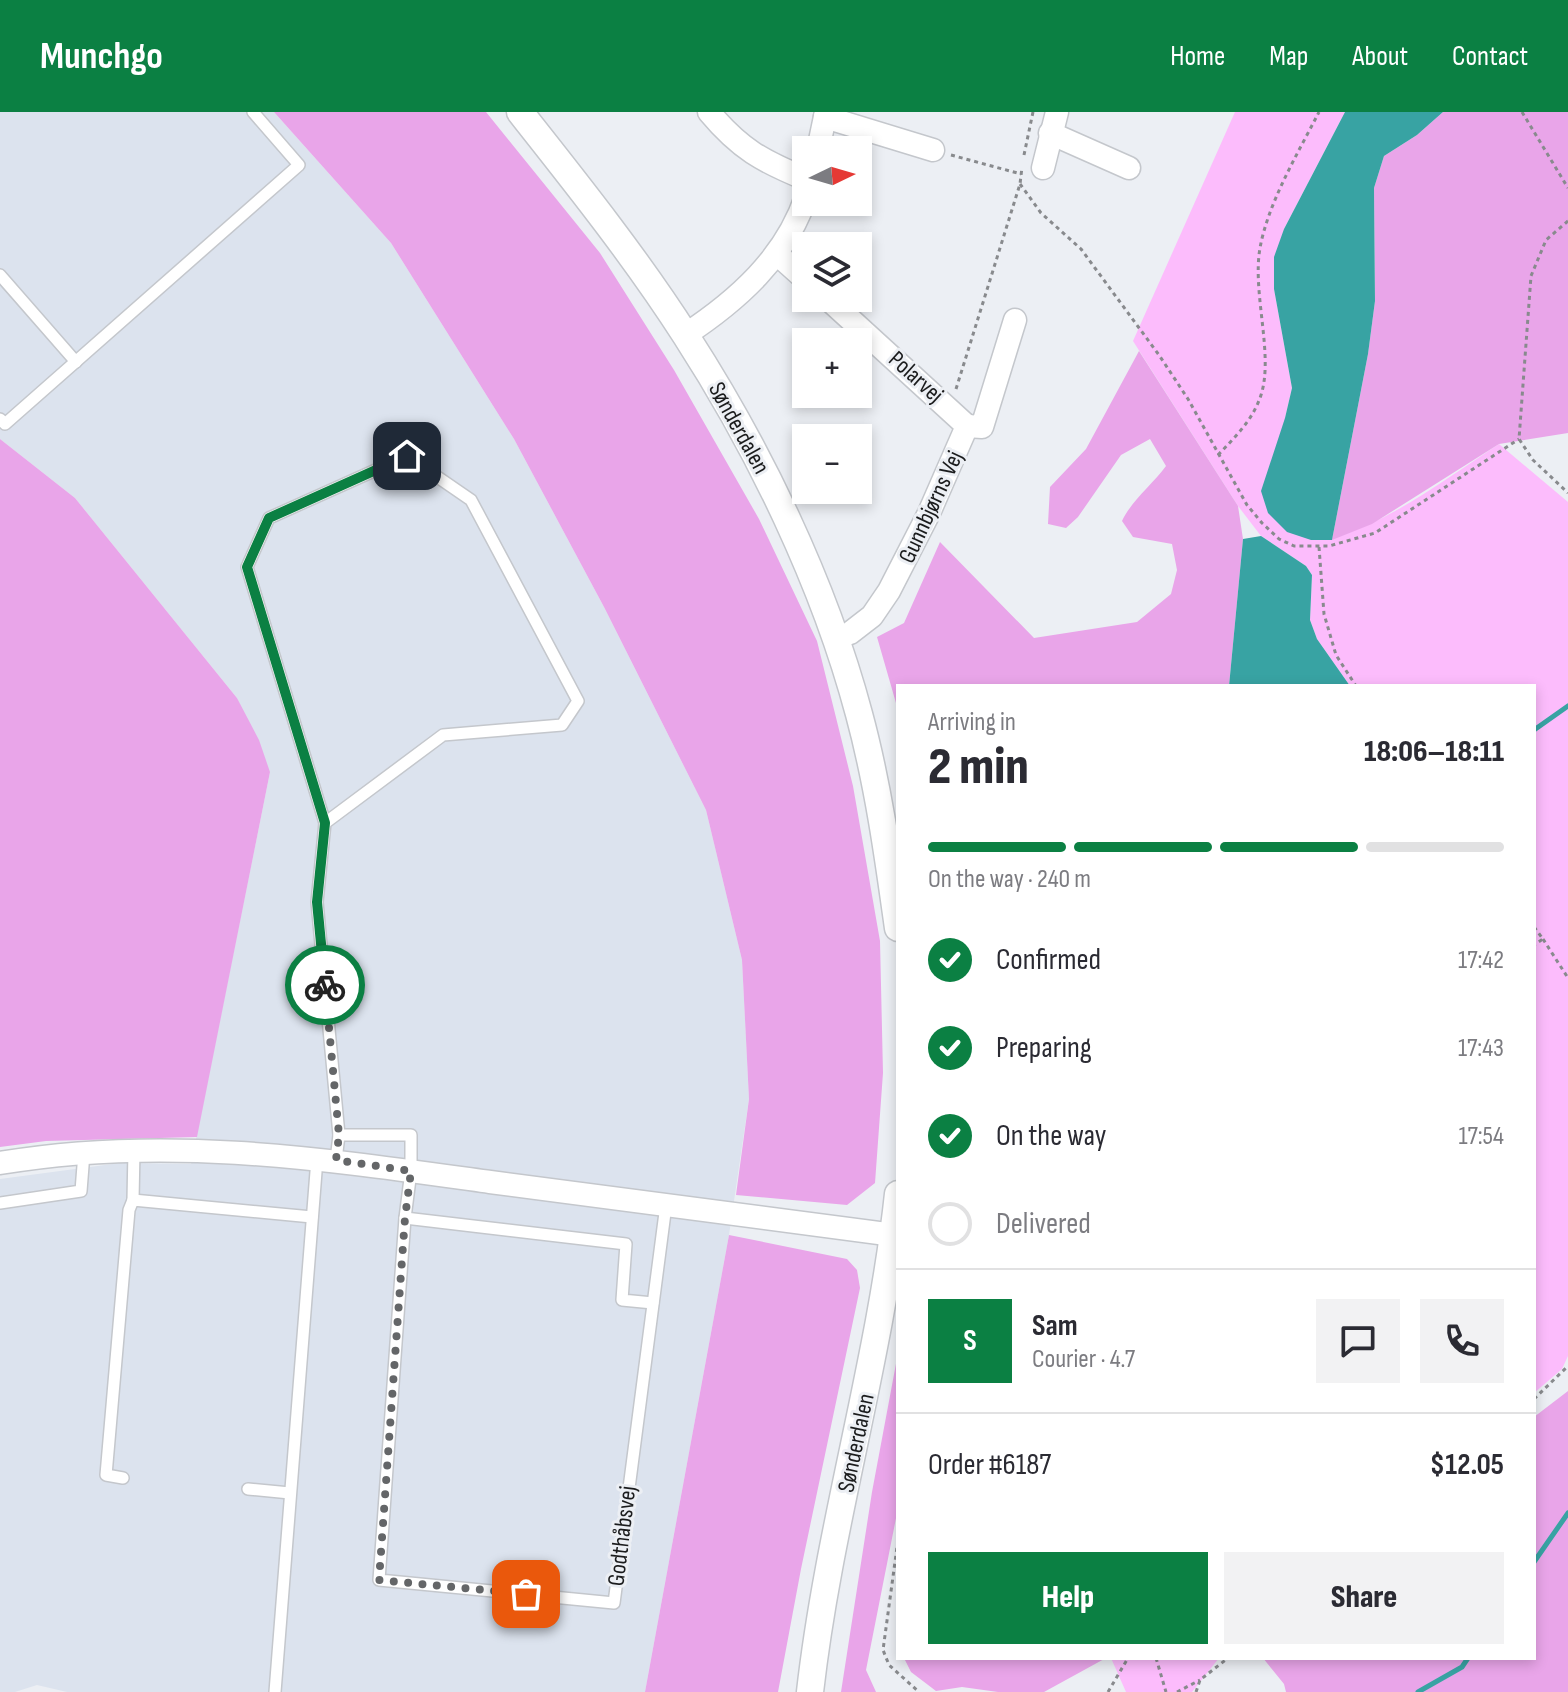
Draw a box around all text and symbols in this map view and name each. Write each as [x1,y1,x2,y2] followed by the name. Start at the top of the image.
[40,34,163,79] text: Munchgo
[1170,40,1225,73] text: Home
[1269,40,1308,73] text: Map
[1352,40,1408,73] text: About
[1452,40,1528,73] text: Contact
[792,136,872,216] north arrow
[792,136,872,504] map controls
[792,232,872,312] button: layers
[792,328,872,408] button: +
[883,345,949,409] street label: Polarvej
[702,377,776,479] street label: Sønderdalen
[373,422,441,490] pin
[792,424,872,504] button: −
[385,434,429,478] icon: home
[892,446,970,568] street label: Gunnbjørns Vej
[928,707,1016,738] text: Arriving in
[1364,734,1504,770] text: 18:06–18:11
[928,736,1029,799] text: 2 min
[928,864,1091,895] text: On the way · 240 m
[928,938,972,982] icon: check
[996,942,1101,978] text: Confirmed
[285,945,365,1025] courier
[1458,945,1504,976] text: 17:42
[303,963,347,1007] icon: bike
[928,1026,972,1070] icon: check
[996,1030,1092,1066] text: Preparing
[1458,1033,1504,1064] text: 17:43
[928,1114,972,1158] icon: check
[996,1118,1106,1154] text: On the way
[1458,1121,1504,1152] text: 17:54
[996,1206,1091,1242] text: Delivered
[1316,1299,1400,1383] button: chat
[1420,1299,1504,1383] button: phone
[1032,1308,1078,1344] text: Sam
[963,1323,977,1359] text: S
[1032,1344,1135,1375] text: Courier · 4.7
[831,1391,881,1495] street label: Sønderdalen
[928,1447,1051,1483] text: Order #6187
[1430,1447,1504,1483] text: $12.05
[601,1484,643,1588] street label: Godthåbsvej
[928,1552,1208,1644] button: Help
[1224,1552,1504,1644] button: Share
[492,1560,560,1628] pin
[504,1572,548,1616] icon: bag

